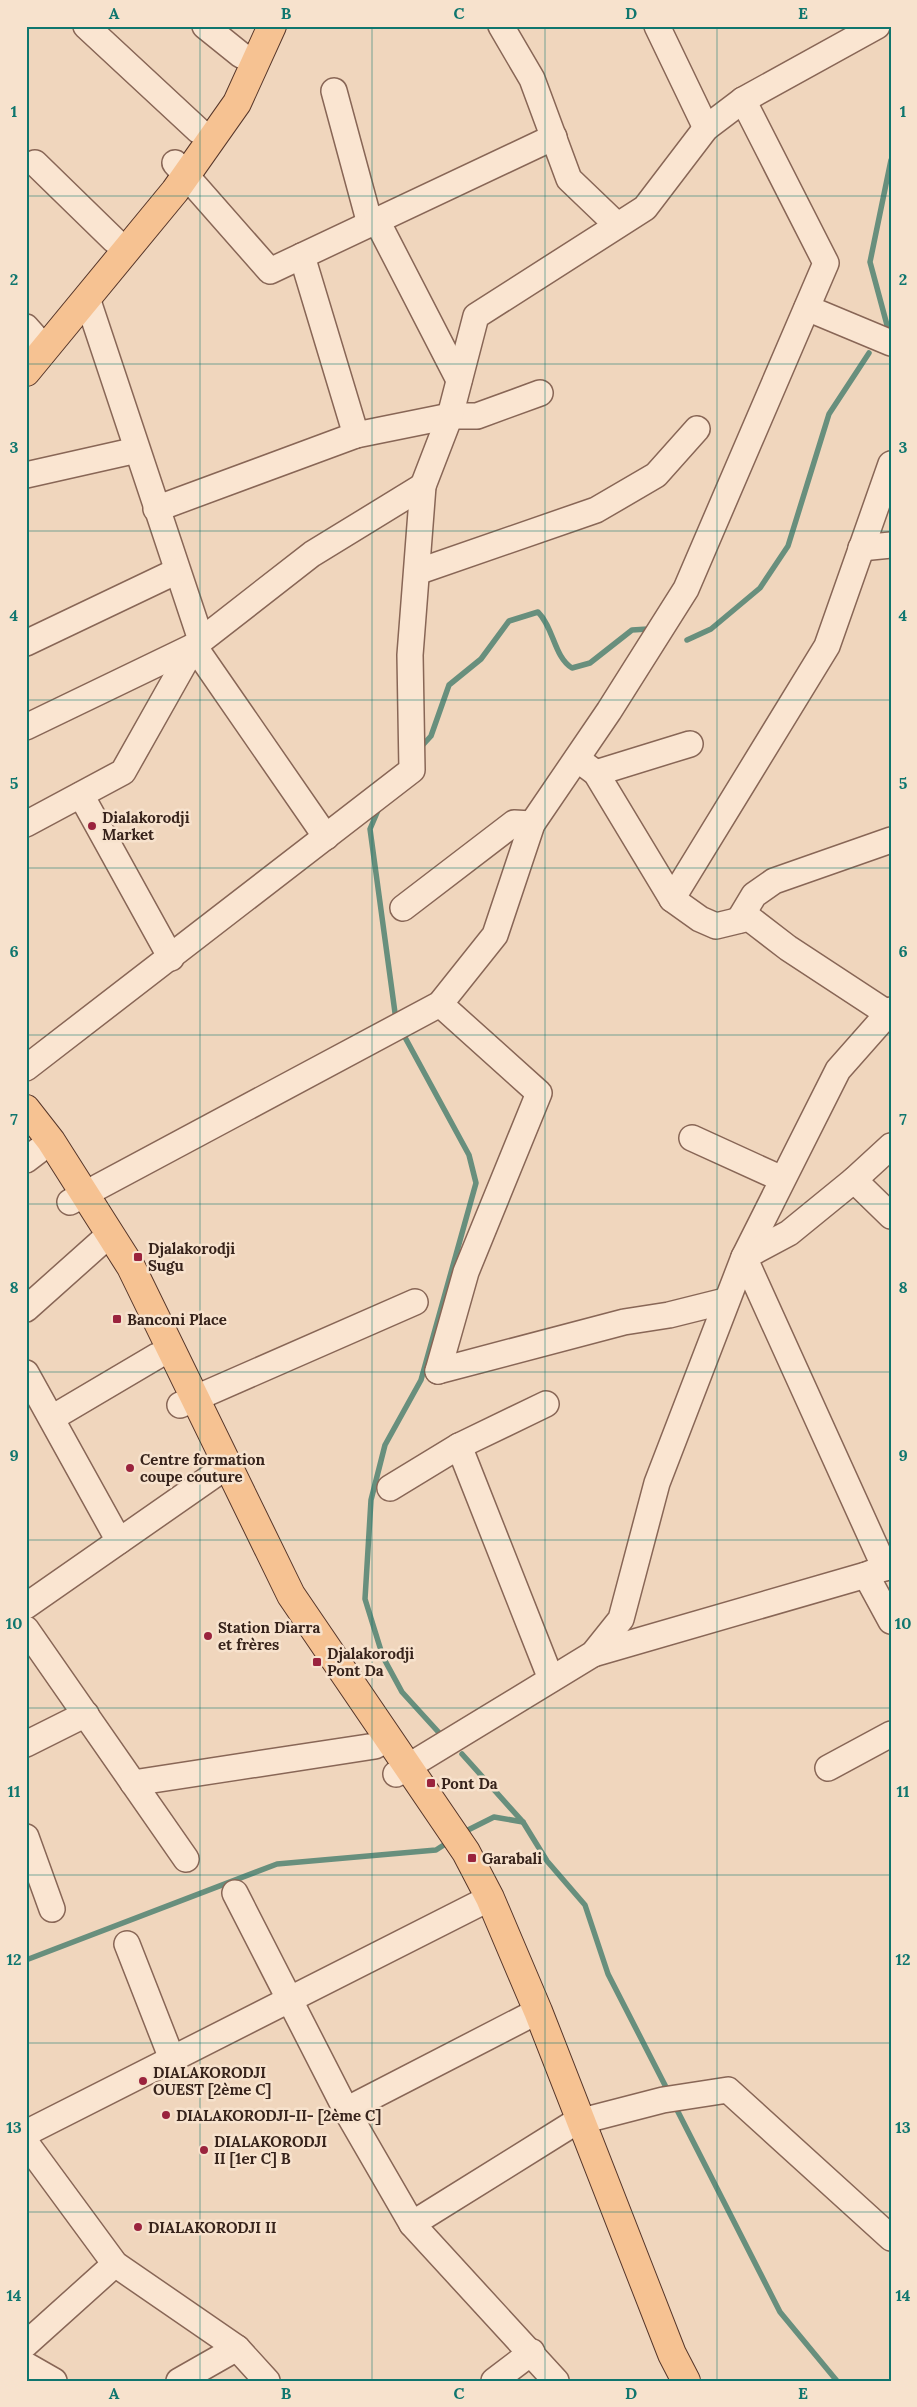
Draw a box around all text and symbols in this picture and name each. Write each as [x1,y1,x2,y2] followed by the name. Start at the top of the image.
[109,3,120,23] text: A
[281,3,292,23] text: B
[453,3,465,23] text: C
[625,3,637,23] text: D
[798,3,808,23] text: E
[11,101,17,121] text: 1
[900,101,906,121] text: 1
[10,269,18,289] text: 2
[899,269,907,289] text: 2
[10,437,19,457] text: 3
[899,437,908,457] text: 3
[10,605,19,625] text: 4
[899,605,908,625] text: 4
[10,773,19,793] text: 5
[899,773,908,793] text: 5
[102,808,190,844] place label: Dialakorodji Market
[86,820,98,832] marker: Dialakorodji Market
[9,941,19,961] text: 6
[898,941,908,961] text: 6
[10,1109,18,1129] text: 7
[899,1109,907,1129] text: 7
[148,1239,235,1275] place label: Djalakorodji Sugu
[132,1251,144,1263] marker: Djalakorodji Sugu
[9,1277,19,1297] text: 8
[898,1277,908,1297] text: 8
[127,1310,227,1329] place label: Banconi Place
[111,1313,123,1325] marker: Banconi Place
[9,1445,19,1465] text: 9
[898,1445,908,1465] text: 9
[140,1450,265,1486] place label: Centre formation coupe couture
[124,1462,136,1474] marker: Centre formation coupe couture
[6,1613,22,1633] text: 10
[895,1613,911,1633] text: 10
[218,1618,320,1654] place label: Station Diarra et frères
[202,1630,214,1642] marker: Station Diarra et frères
[327,1644,414,1680] place label: Djalakorodji Pont Da
[311,1656,323,1668] marker: Djalakorodji Pont Da
[441,1774,498,1793] place label: Pont Da
[425,1777,437,1789] marker: Pont Da
[8,1781,21,1801] text: 11
[897,1781,910,1801] text: 11
[482,1849,542,1868] place label: Garabali
[466,1852,478,1864] marker: Garabali
[6,1949,22,1969] text: 12
[895,1949,911,1969] text: 12
[153,2063,271,2099] place label: DIALAKORODJI OUEST [2ème C]
[137,2075,149,2087] marker: DIALAKORODJI OUEST [2ème C]
[176,2106,381,2125] place label: DIALAKORODJI-II- [2ème C]
[160,2109,172,2121] marker: DIALAKORODJI-II- [2ème C]
[6,2117,22,2137] text: 13
[895,2117,911,2137] text: 13
[214,2132,327,2168] place label: DIALAKORODJI II [1er C] B
[198,2144,210,2156] marker: DIALAKORODJI II [1er C] B
[148,2218,277,2237] place label: DIALAKORODJI II
[132,2221,144,2233] marker: DIALAKORODJI II
[6,2285,22,2305] text: 14
[895,2285,911,2305] text: 14
[109,2383,120,2403] text: A
[281,2383,292,2403] text: B
[453,2383,465,2403] text: C
[625,2383,637,2403] text: D
[798,2383,808,2403] text: E

